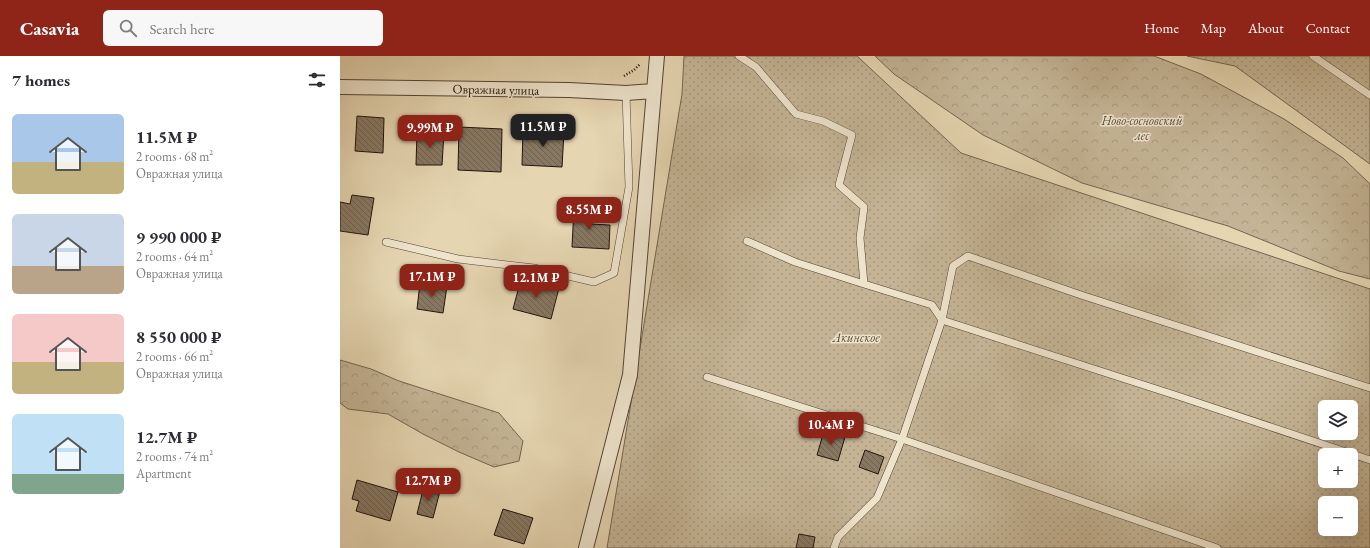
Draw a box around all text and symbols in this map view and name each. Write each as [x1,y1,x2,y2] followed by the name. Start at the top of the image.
[103,10,383,46] search box
[20,16,79,41] text: Casavia
[117,17,139,39] icon: search
[149,19,214,38] text: Search here
[1144,19,1179,37] text: Home
[1201,19,1226,37] text: Map
[1248,19,1284,37] text: About
[1306,19,1350,37] text: Contact
[12,69,70,91] text: 7 homes
[306,69,328,91] icon: filters
[452,80,540,99] street label: Овражная улица
[1100,112,1183,144] park label: Ново-сосновский лес
[506,114,580,148] pin: 11.5M ₽
[393,115,467,149] pin: 9.99M ₽
[520,118,566,135] text: 11.5M ₽
[407,119,453,136] text: 9.99M ₽
[136,126,197,148] text: 11.5M ₽
[44,130,92,178] icon: home
[136,148,213,165] text: 2 rooms · 68 m²
[136,165,223,182] text: Овражная улица
[552,197,626,231] pin: 8.55M ₽
[566,201,612,218] text: 8.55M ₽
[136,226,222,248] text: 9 990 000 ₽
[44,230,92,278] icon: home
[136,248,213,265] text: 2 rooms · 64 m²
[395,264,469,298] pin: 17.1M ₽
[136,265,223,282] text: Овражная улица
[499,265,573,299] pin: 12.1M ₽
[409,268,455,285] text: 17.1M ₽
[513,269,559,286] text: 12.1M ₽
[136,326,222,348] text: 8 550 000 ₽
[831,329,880,346] park label: Акинское
[44,330,92,378] icon: home
[136,348,213,365] text: 2 rooms · 66 m²
[136,365,223,382] text: Овражная улица
[1318,400,1358,536] map controls
[1318,400,1358,440] button: layers
[794,412,868,446] pin: 10.4M ₽
[808,416,854,433] text: 10.4M ₽
[136,426,197,448] text: 12.7M ₽
[44,430,92,478] icon: home
[136,448,213,465] text: 2 rooms · 74 m²
[1318,448,1358,488] button: +
[136,465,191,482] text: Apartment
[391,468,465,502] pin: 12.7M ₽
[405,472,451,489] text: 12.7M ₽
[1318,496,1358,536] button: −

